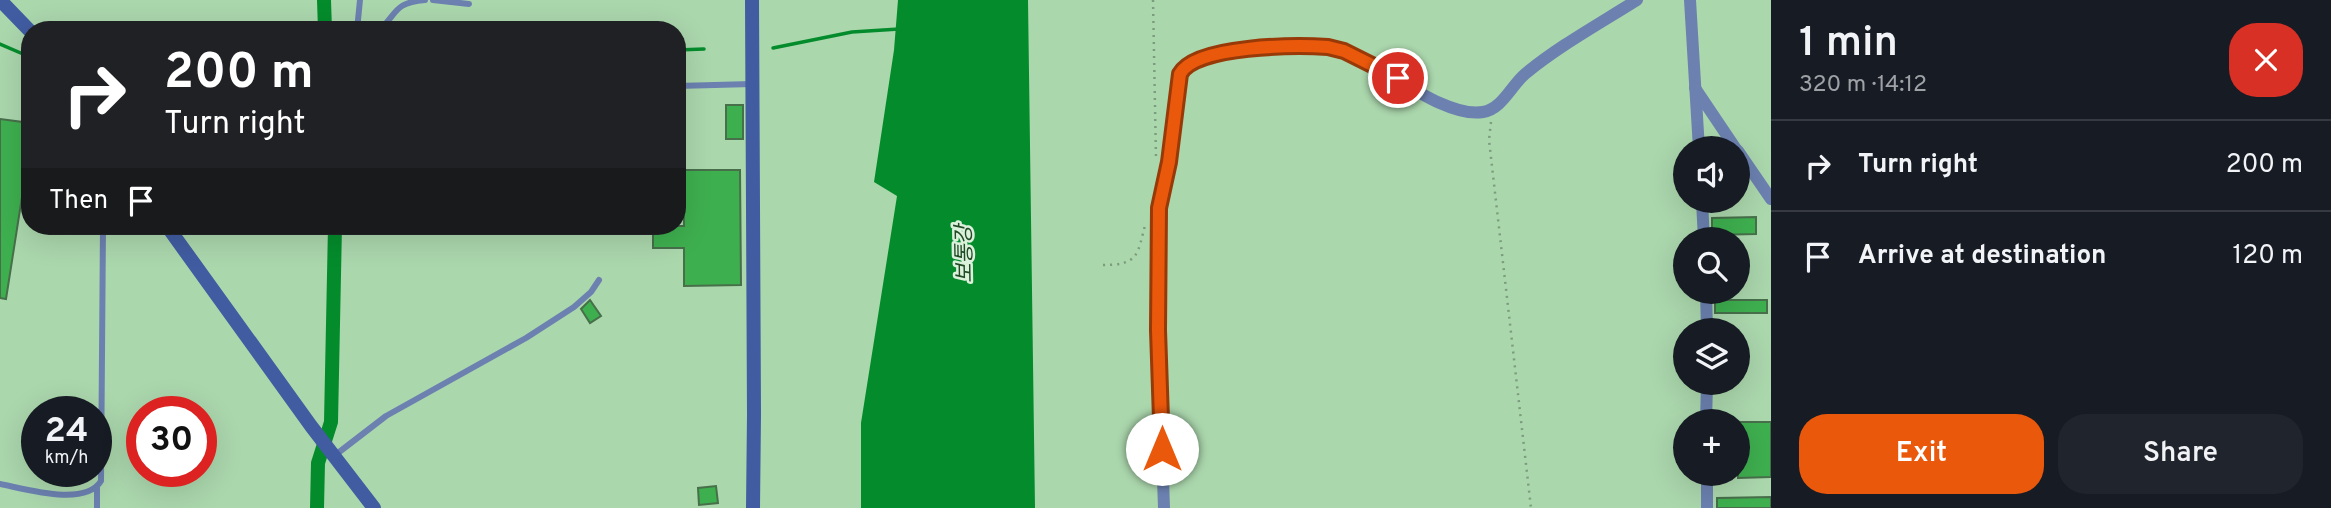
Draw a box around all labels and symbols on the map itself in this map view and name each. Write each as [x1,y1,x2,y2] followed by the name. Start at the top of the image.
[1368,48,1428,108] pin
[951,222,980,283] water label: 보통강
[126,396,217,487] speed limit sign: 30
[1125,412,1199,486] position arrow

